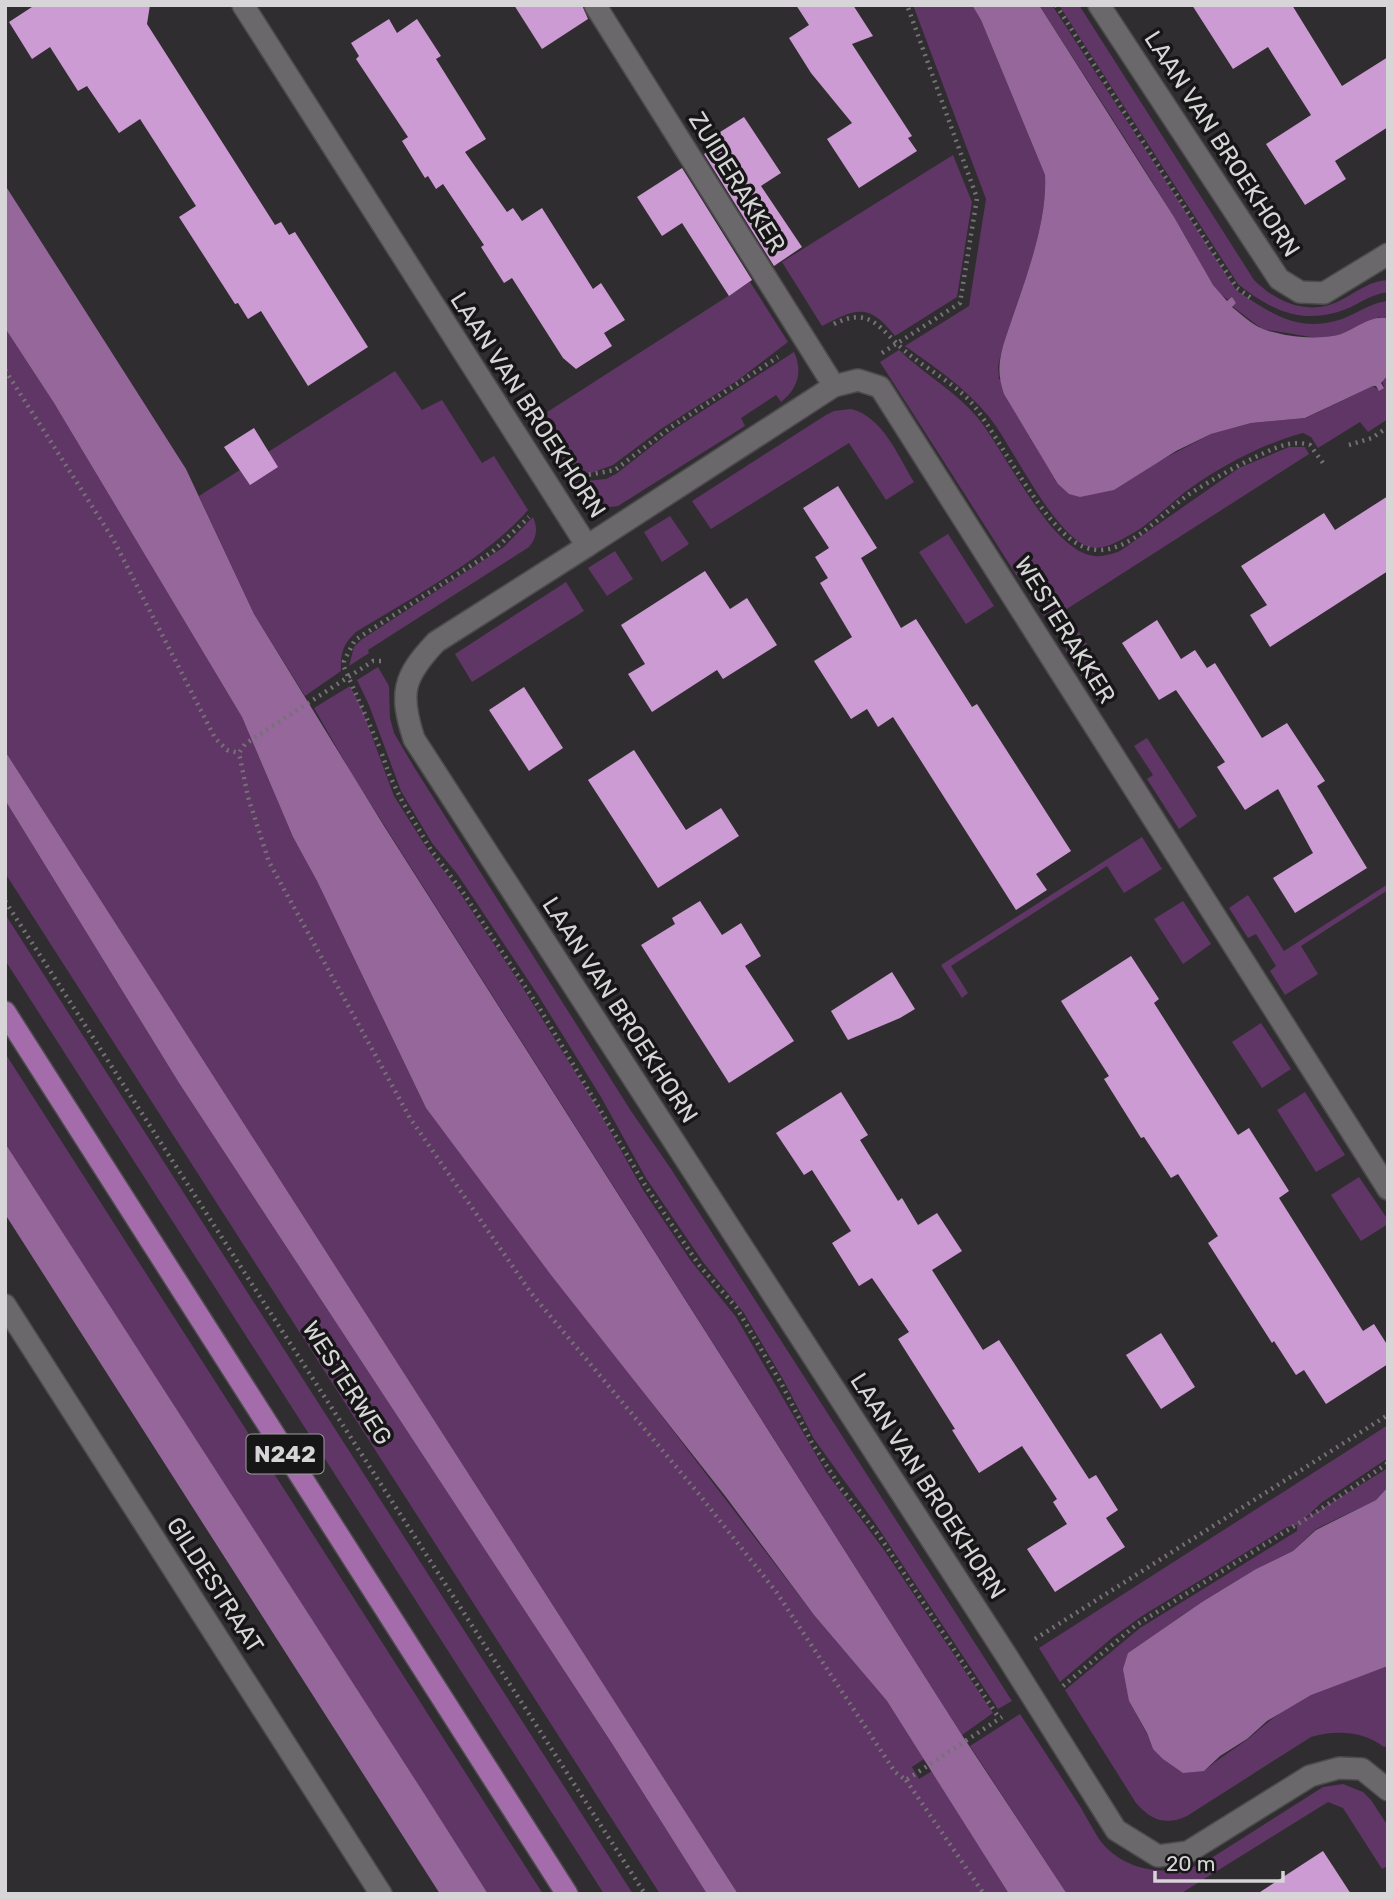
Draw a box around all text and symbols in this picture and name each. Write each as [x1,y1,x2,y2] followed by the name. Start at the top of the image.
[1139,26,1305,262] street label: LAAN VAN BROEKHORN
[683,107,791,257] street label: ZUIDERAKKER
[445,287,611,523] street label: LAAN VAN BROEKHORN
[1009,551,1121,709] street label: WESTERAKKER
[537,892,703,1128] street label: LAAN VAN BROEKHORN
[296,1316,398,1450] street label: WESTERWEG
[845,1368,1011,1604] street label: LAAN VAN BROEKHORN
[246,1434,324,1474] road number: N242
[161,1512,269,1658] street label: GILDESTRAAT
[1155,1840,1283,1884] scale bar
[1166,1851,1215,1876] text: 20 m

